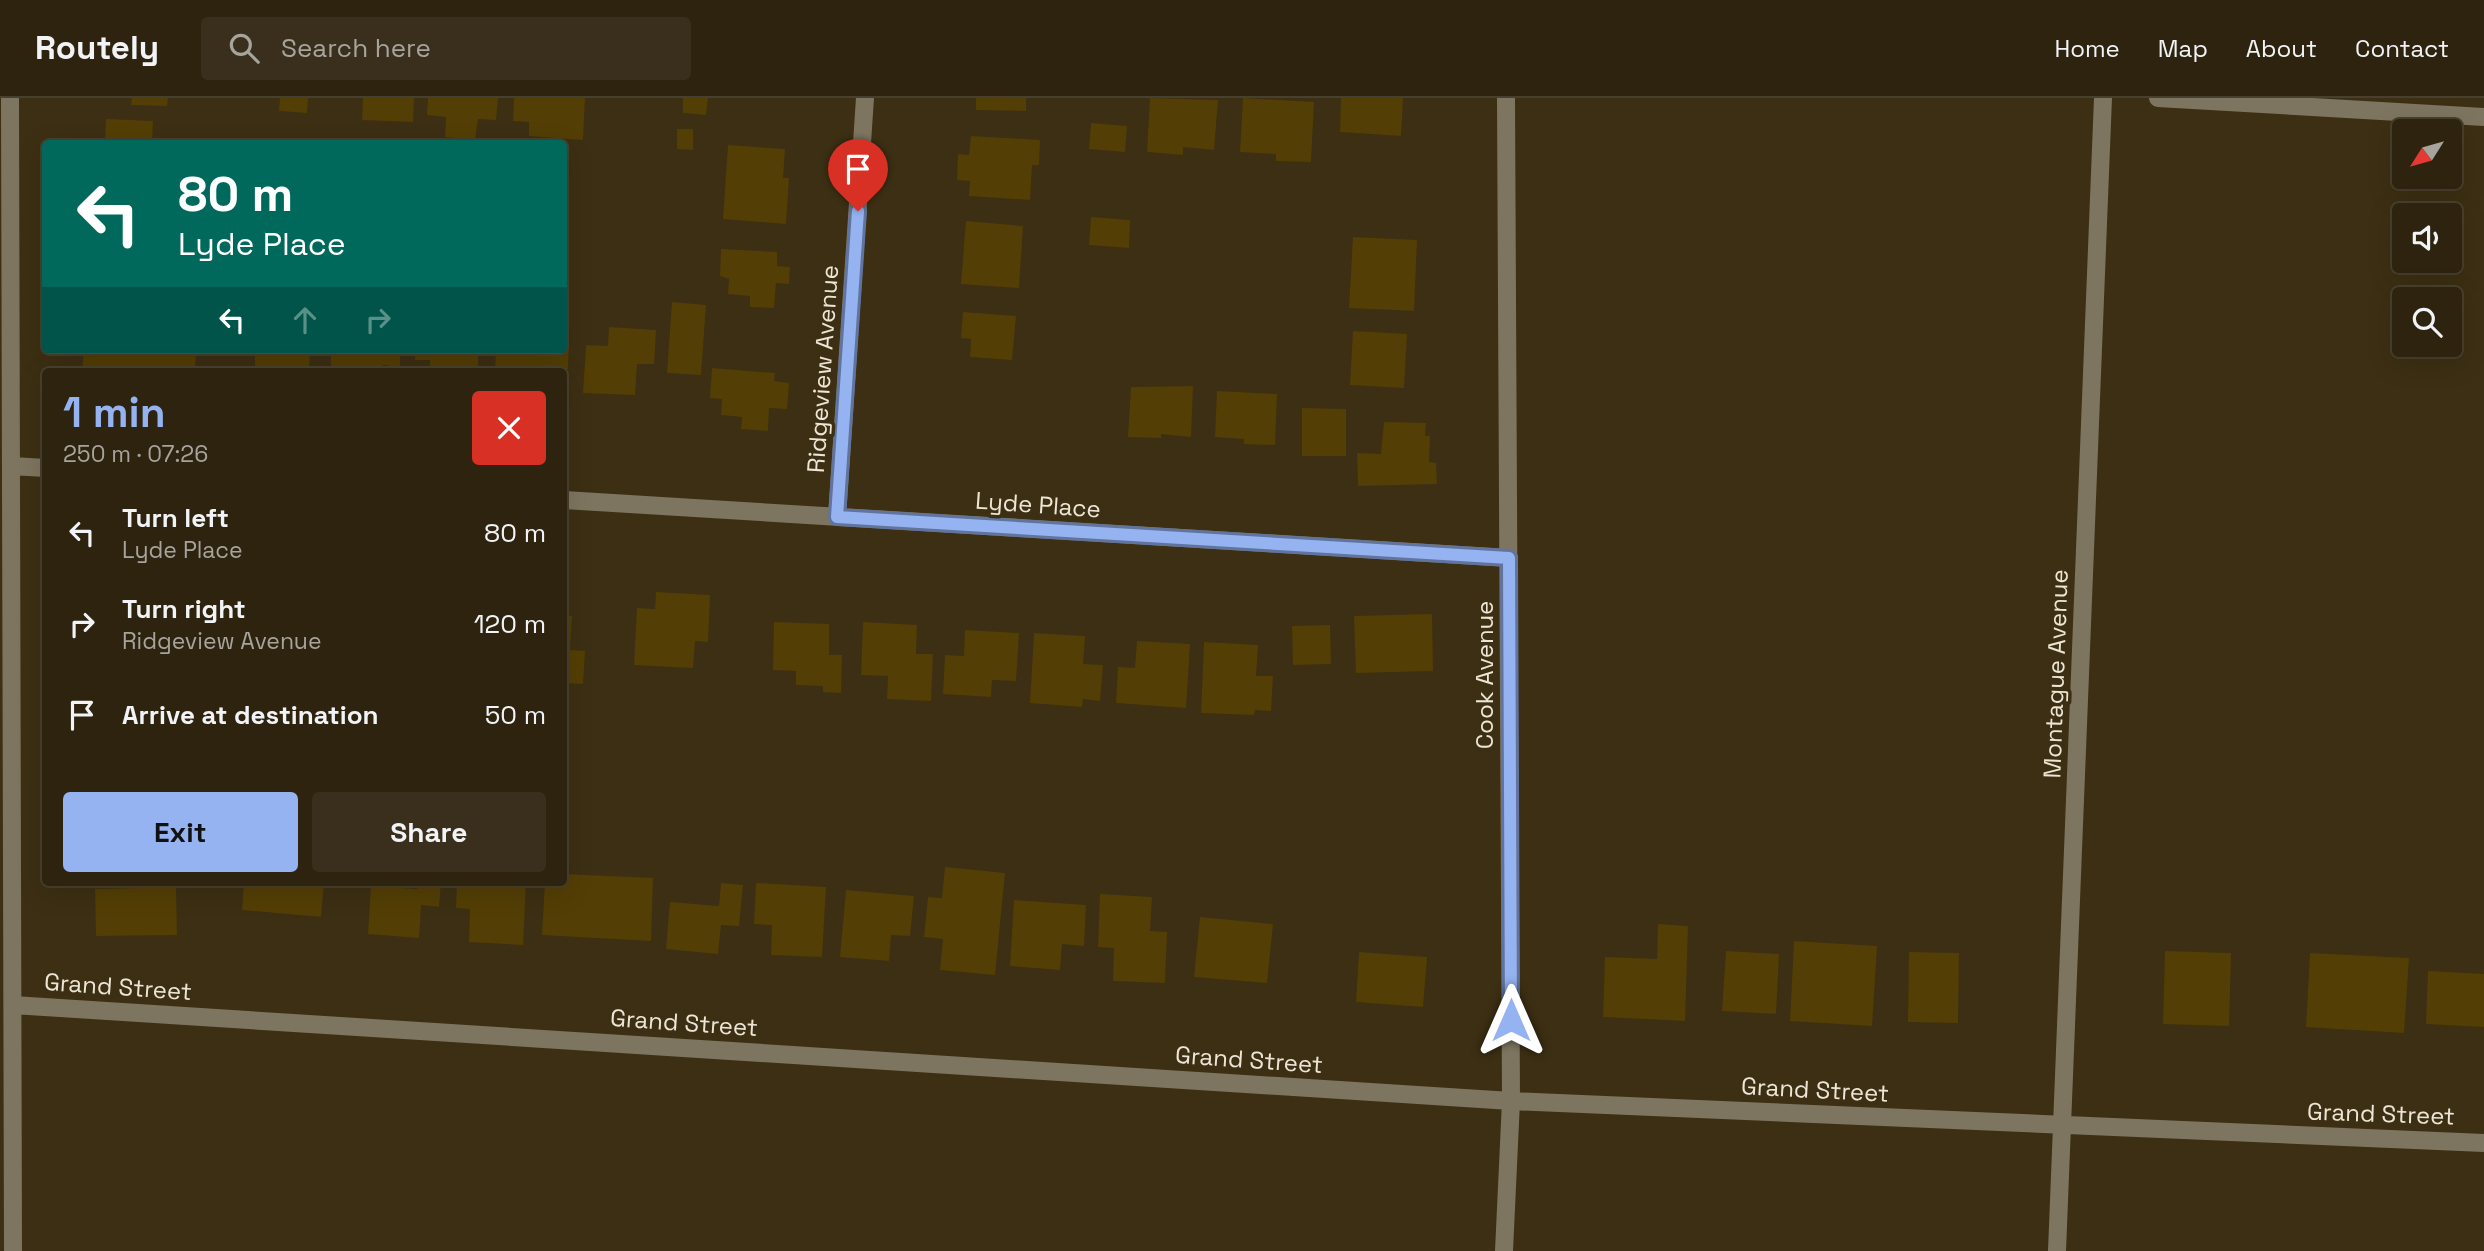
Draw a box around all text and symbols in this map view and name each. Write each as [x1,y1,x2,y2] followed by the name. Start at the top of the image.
[201,17,691,80] search box
[35,27,159,69] text: Routely
[225,29,263,67] icon: search
[281,31,431,65] text: Search here
[2054,33,2120,64] text: Home
[2158,33,2208,64] text: Map
[2246,33,2317,64] text: About
[2355,33,2449,64] text: Contact
[2392,119,2462,189] north arrow
[2392,119,2462,357] map controls
[828,139,888,211] pin
[839,150,877,188] icon: arrive
[178,163,293,225] text: 80 m
[63,168,154,259] icon: left
[2392,203,2462,273] button: sound
[178,224,346,264] text: Lyde Place
[800,264,845,474] street label: Ridgeview Avenue
[2392,287,2462,357] button: search
[213,301,251,339] icon: left
[286,301,324,339] icon: ahead
[359,301,397,339] icon: right
[63,386,166,439] text: 1 min
[472,391,546,465] button: close
[63,439,208,469] text: 250 m · 07:26
[974,485,1102,524] street label: Lyde Place
[122,501,229,535] text: Turn left
[63,514,101,552] icon: left
[484,516,546,550] text: 80 m
[122,535,243,565] text: Lyde Place
[2036,569,2075,779] street label: Montague Avenue
[122,592,246,626] text: Turn right
[1469,601,1500,749] street label: Cook Avenue
[63,605,101,643] icon: right
[474,607,546,641] text: 120 m
[122,626,322,656] text: Ridgeview Avenue
[63,696,101,734] icon: arrive
[122,698,379,732] text: Arrive at destination
[485,698,546,732] text: 50 m
[63,792,298,872] button: Exit
[312,792,546,872] button: Share
[43,966,193,1007] street label: Grand Street
[1474,983,1548,1057] position arrow
[609,1002,759,1043] street label: Grand Street
[1174,1039,1324,1080] street label: Grand Street
[1740,1070,1890,1109] street label: Grand Street
[2307,1095,2455,1132] street label: Grand Street

